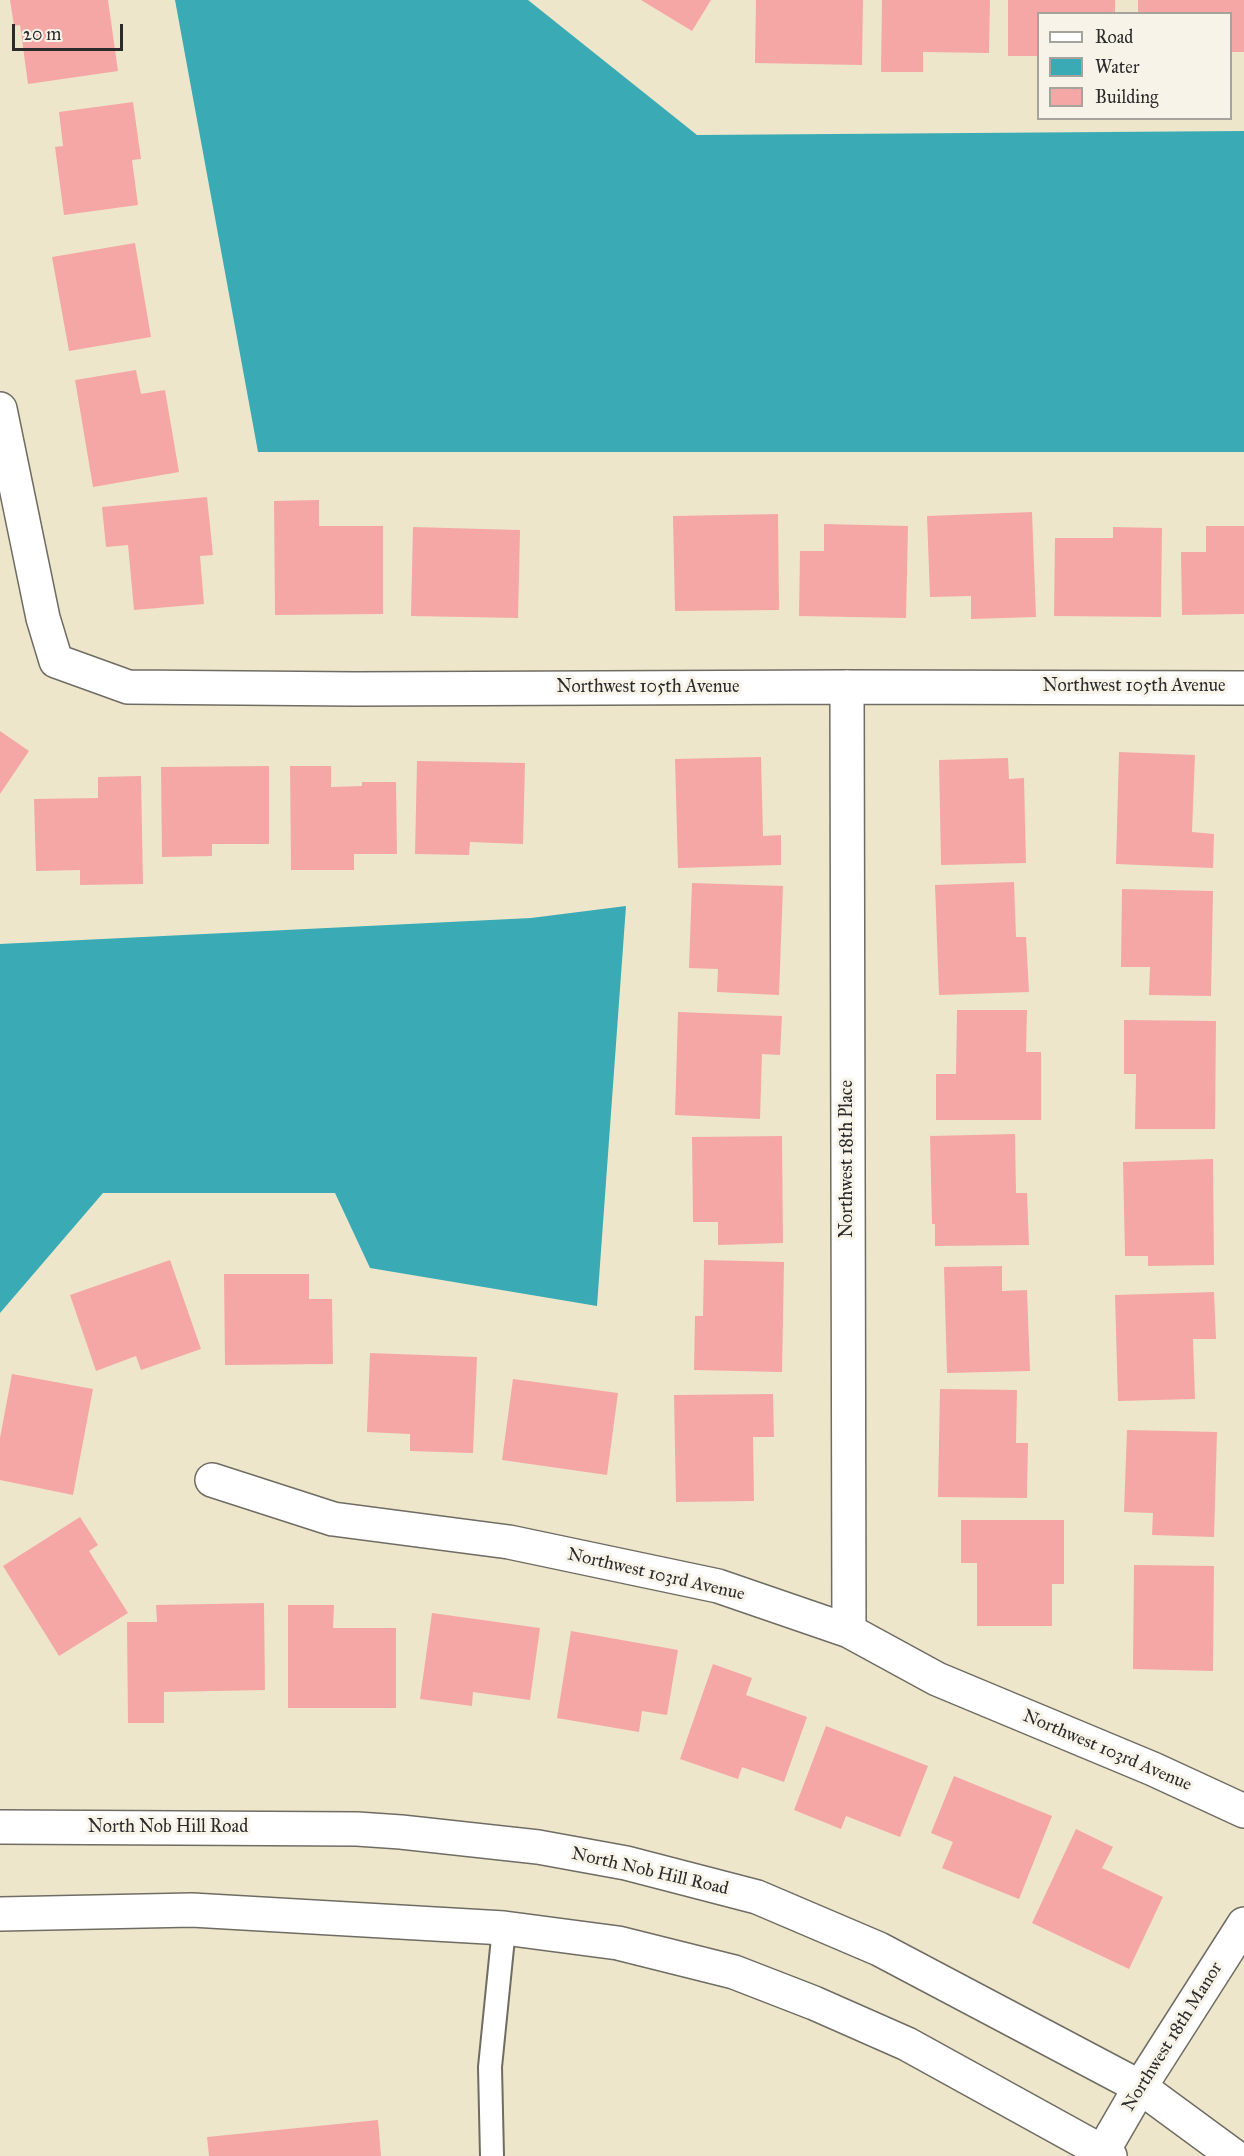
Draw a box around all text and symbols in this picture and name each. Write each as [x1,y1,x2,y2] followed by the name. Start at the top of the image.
[15,12,126,50] scale bar
[1037,12,1232,120] legend
[23,23,61,45] text: 20 m
[1095,26,1133,48] text: Road
[1095,56,1139,78] text: Water
[1095,86,1158,108] text: Building
[1042,676,1226,698] street label: Northwest 105th Avenue
[556,677,740,699] street label: Northwest 105th Avenue
[837,1080,859,1238] street label: Northwest 18th Place
[565,1544,747,1606] street label: Northwest 103rd Avenue
[1019,1706,1195,1796] street label: Northwest 103rd Avenue
[88,1817,248,1839] street label: North Nob Hill Road
[569,1843,731,1901] street label: North Nob Hill Road
[1118,1958,1228,2116] street label: Northwest 18th Manor

